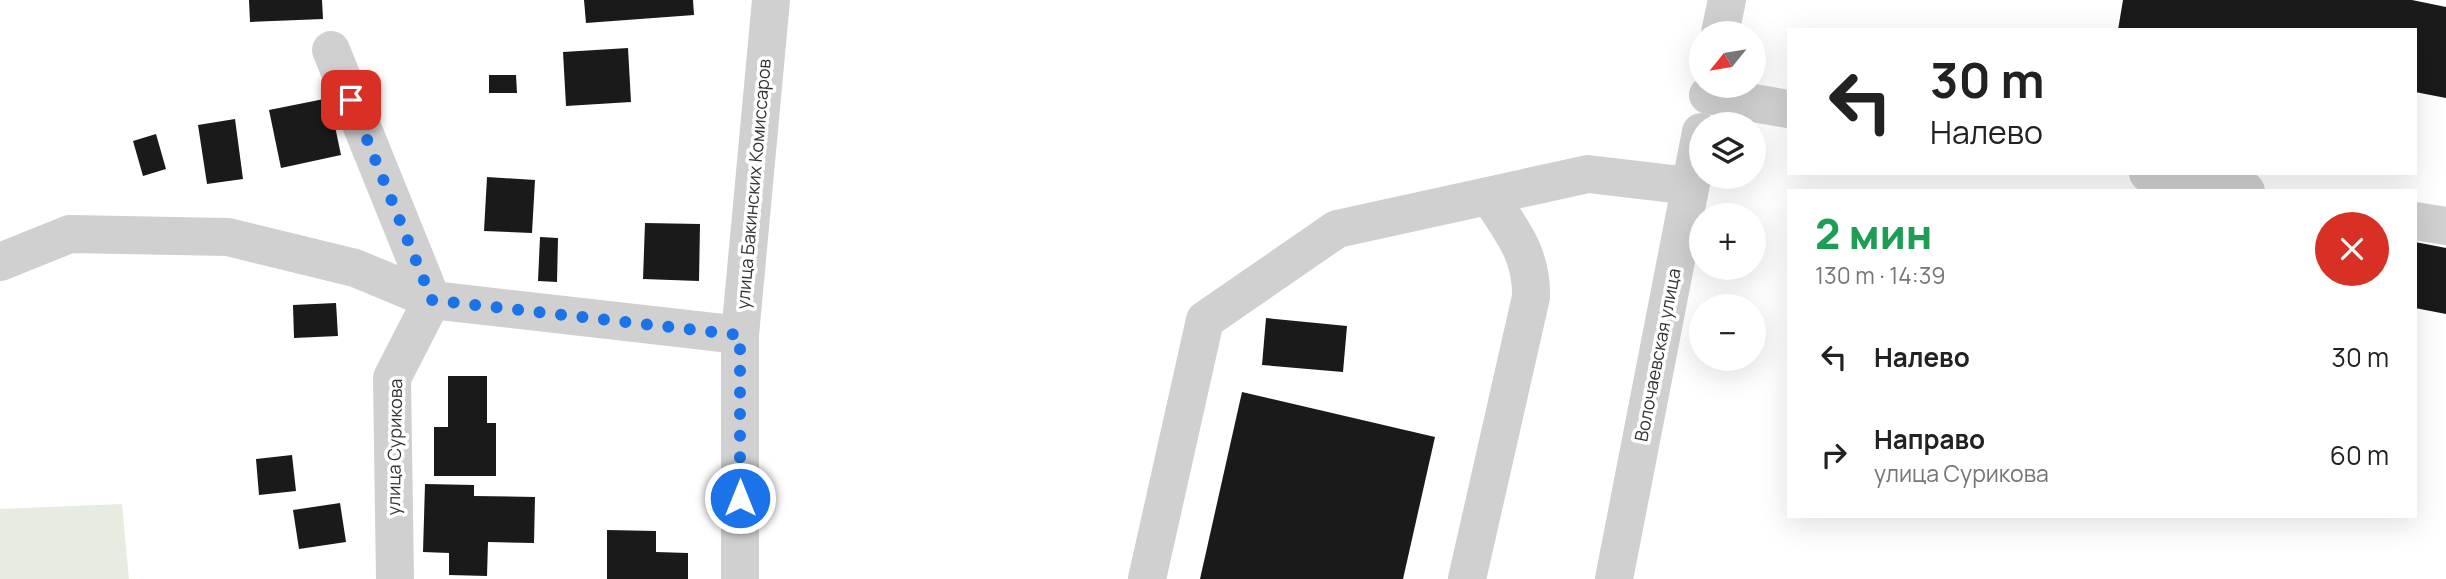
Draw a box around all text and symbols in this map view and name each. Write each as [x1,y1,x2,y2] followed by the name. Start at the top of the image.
[1689,21,1766,98] north arrow
[1689,21,1766,371] map controls
[1930,46,2045,113] text: 30 m
[1815,56,1906,147] icon: left
[730,57,776,310] street label: улица Бакинских Комиссаров
[321,70,381,130] pin
[332,81,370,119] icon: arrive
[1930,110,2043,154] text: Налево
[1689,112,1766,189] button: layers
[1689,203,1766,280] button: +
[1815,204,1932,262] text: 2 мин
[2315,212,2389,286] button: close
[1815,259,1946,291] text: 130 m · 14:39
[1628,266,1686,443] street label: Волочаевская улица
[1689,294,1766,371] button: −
[1815,338,1853,376] icon: left
[1874,339,1970,375] text: Налево
[2332,339,2389,375] text: 30 m
[381,378,407,516] street label: улица Сурикова
[1874,421,1985,457] text: Направо
[1815,436,1853,474] icon: right
[2330,437,2389,473] text: 60 m
[1874,457,2049,489] text: улица Сурикова
[703,461,777,535] position arrow

